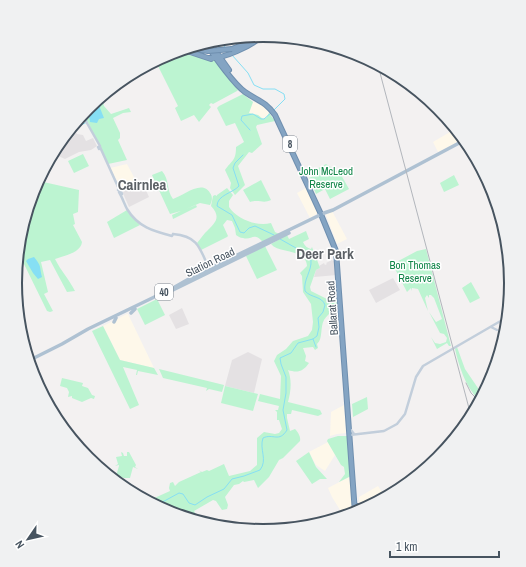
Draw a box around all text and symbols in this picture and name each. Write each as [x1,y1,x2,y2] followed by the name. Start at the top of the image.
[283,136,297,152] road number: 8
[299,164,353,191] park label: John McLeod Reserve
[118,174,166,195] district label: Cairnlea
[296,243,354,264] district label: Deer Park
[183,244,237,280] street label: Station Road
[390,258,441,285] park label: Bon Thomas Reserve
[323,280,341,336] street label: Ballarat Road
[155,284,173,300] road number: 40
[8,519,48,559] north arrow
[390,533,499,559] scale bar
[12,538,27,551] text: N
[396,539,417,555] text: 1 km

